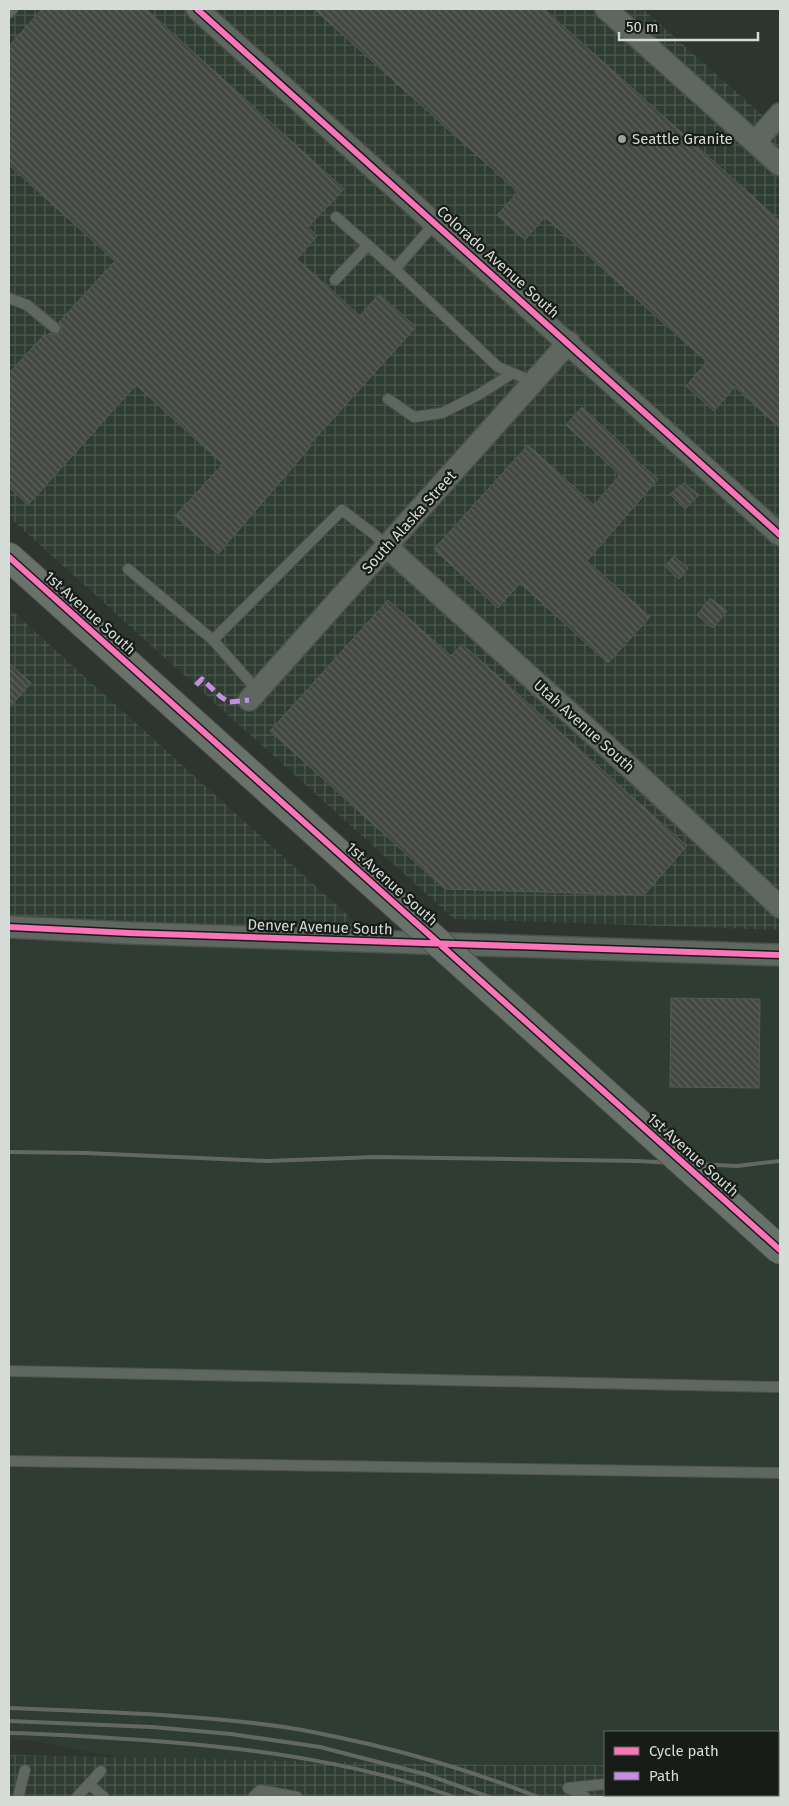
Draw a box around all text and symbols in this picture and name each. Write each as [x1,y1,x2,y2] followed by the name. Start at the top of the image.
[619,10,758,42] scale bar
[626,18,659,36] text: 50 m
[632,130,733,148] place label: Seattle Granite
[616,133,628,145] marker: Seattle Granite
[433,202,563,322] street label: Colorado Avenue South
[358,466,460,577] street label: South Alaska Street
[41,567,139,659] street label: 1st Avenue South
[530,676,638,776] street label: Utah Avenue South
[343,838,441,930] street label: 1st Avenue South
[247,915,393,939] street label: Denver Avenue South
[644,1109,742,1201] street label: 1st Avenue South
[604,1731,779,1796] legend
[649,1742,719,1760] text: Cycle path
[649,1767,679,1785] text: Path

